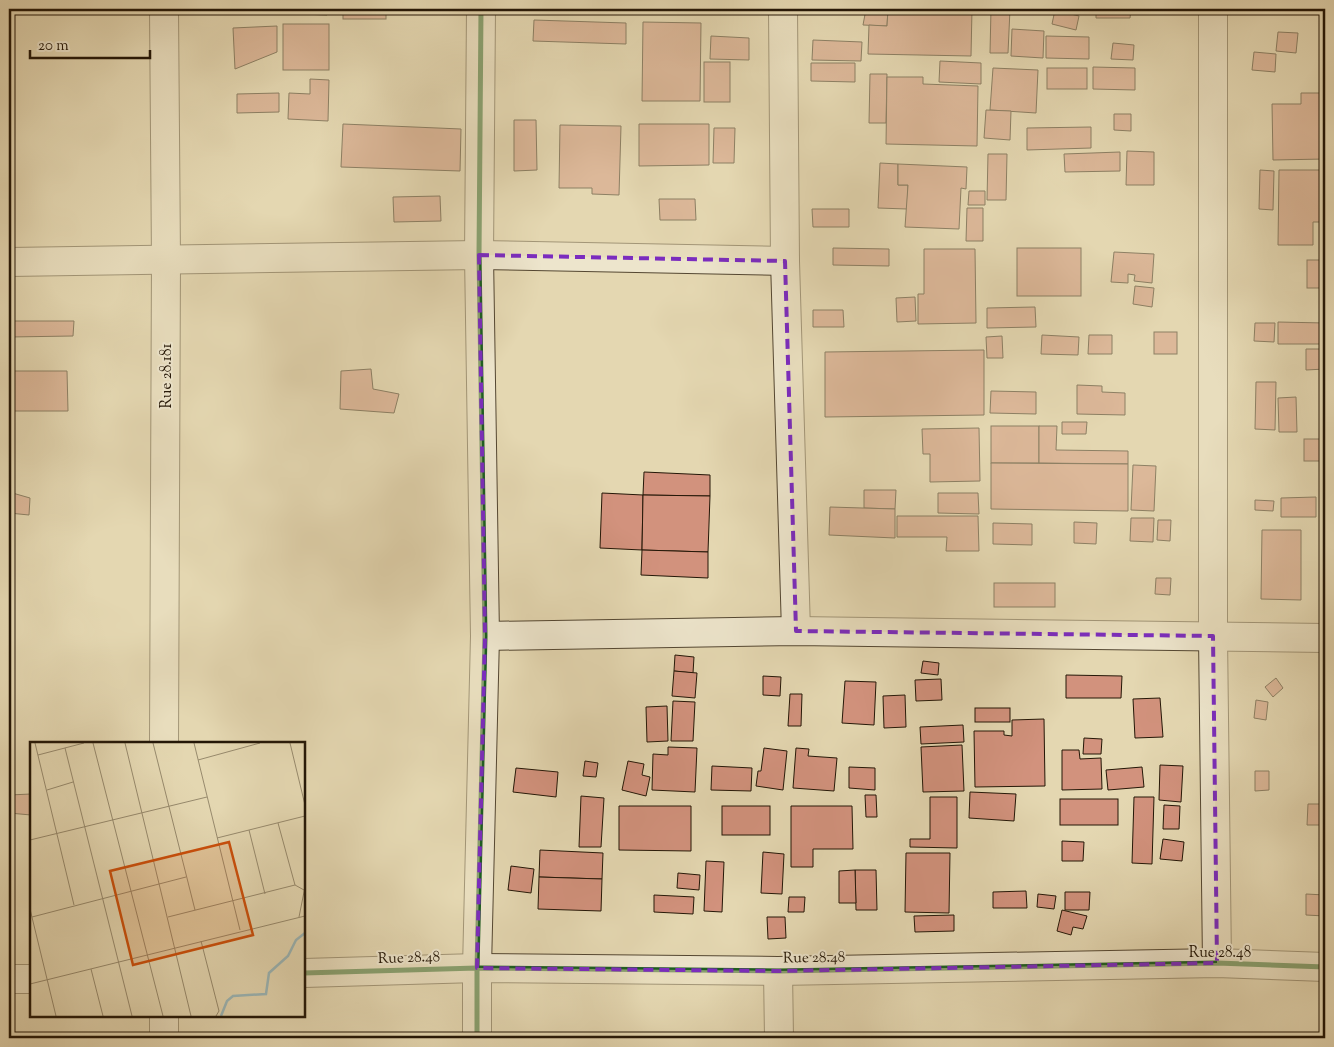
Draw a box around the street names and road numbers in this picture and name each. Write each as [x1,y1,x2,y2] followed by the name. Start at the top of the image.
[157,343,178,409] street label: Rue 28.181
[1189,943,1251,964] street label: Rue 28.48
[378,947,441,970] street label: Rue 28.48
[783,947,845,970] street label: Rue 28.48

